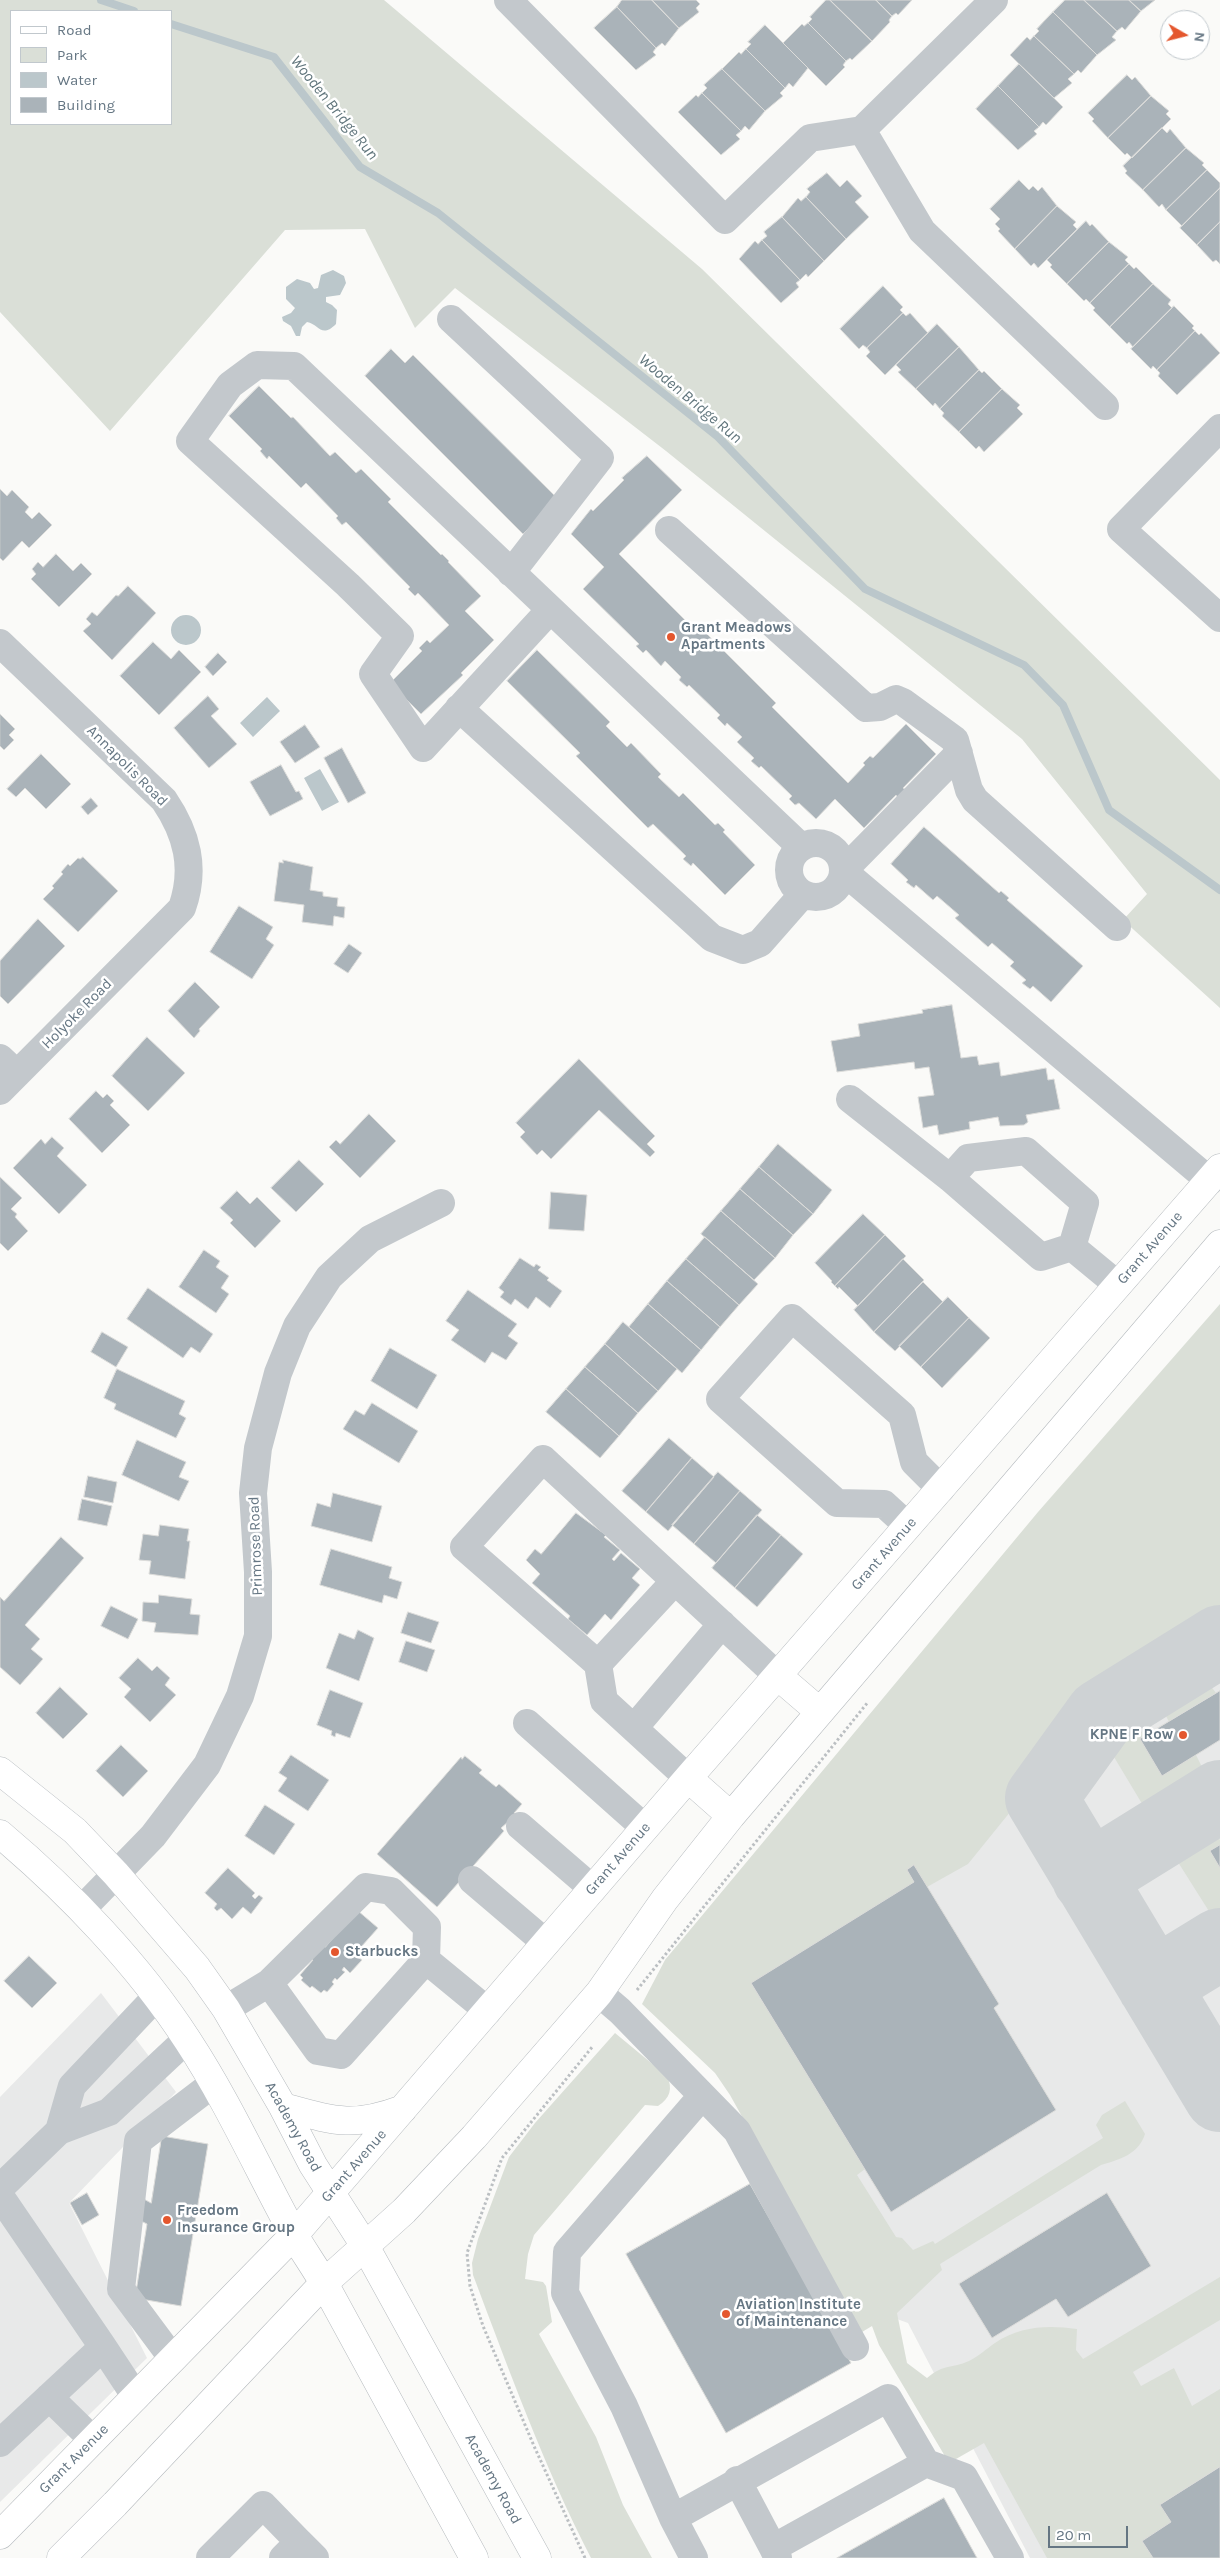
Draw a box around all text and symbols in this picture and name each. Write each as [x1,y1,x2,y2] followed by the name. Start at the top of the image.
[10,10,172,125] legend
[1160,10,1210,60] north arrow
[57,21,92,39] text: Road
[1190,31,1208,43] text: N
[57,46,87,64] text: Park
[286,52,382,164] water label: Wooden Bridge Run
[57,71,97,89] text: Water
[57,96,115,114] text: Building
[635,350,745,448] water label: Wooden Bridge Run
[681,619,792,654] place label: Grant Meadows Apartments
[665,631,677,643] marker: Grant Meadows Apartments
[83,722,171,810] street label: Annapolis Road
[38,975,116,1053] street label: Holyoke Road
[1113,1208,1187,1288] street label: Grant Avenue
[245,1496,267,1596] street label: Primrose Road
[847,1514,921,1594] street label: Grant Avenue
[1090,1726,1173,1744] place label: KPNE F Row
[1177,1729,1189,1741] marker: KPNE F Row
[581,1819,655,1899] street label: Grant Avenue
[345,1943,418,1961] place label: Starbucks
[329,1946,341,1958] marker: Starbucks
[261,2079,325,2175] street label: Academy Road
[317,2126,391,2206] street label: Grant Avenue
[177,2202,295,2237] place label: Freedom Insurance Group
[161,2214,173,2226] marker: Freedom Insurance Group
[736,2296,861,2331] place label: Aviation Institute of Maintenance
[720,2308,732,2320] marker: Aviation Institute of Maintenance
[35,2420,113,2498] street label: Grant Avenue
[461,2431,525,2527] street label: Academy Road
[1050,2516,1130,2548] scale bar
[1056,2526,1091,2544] text: 20 m

